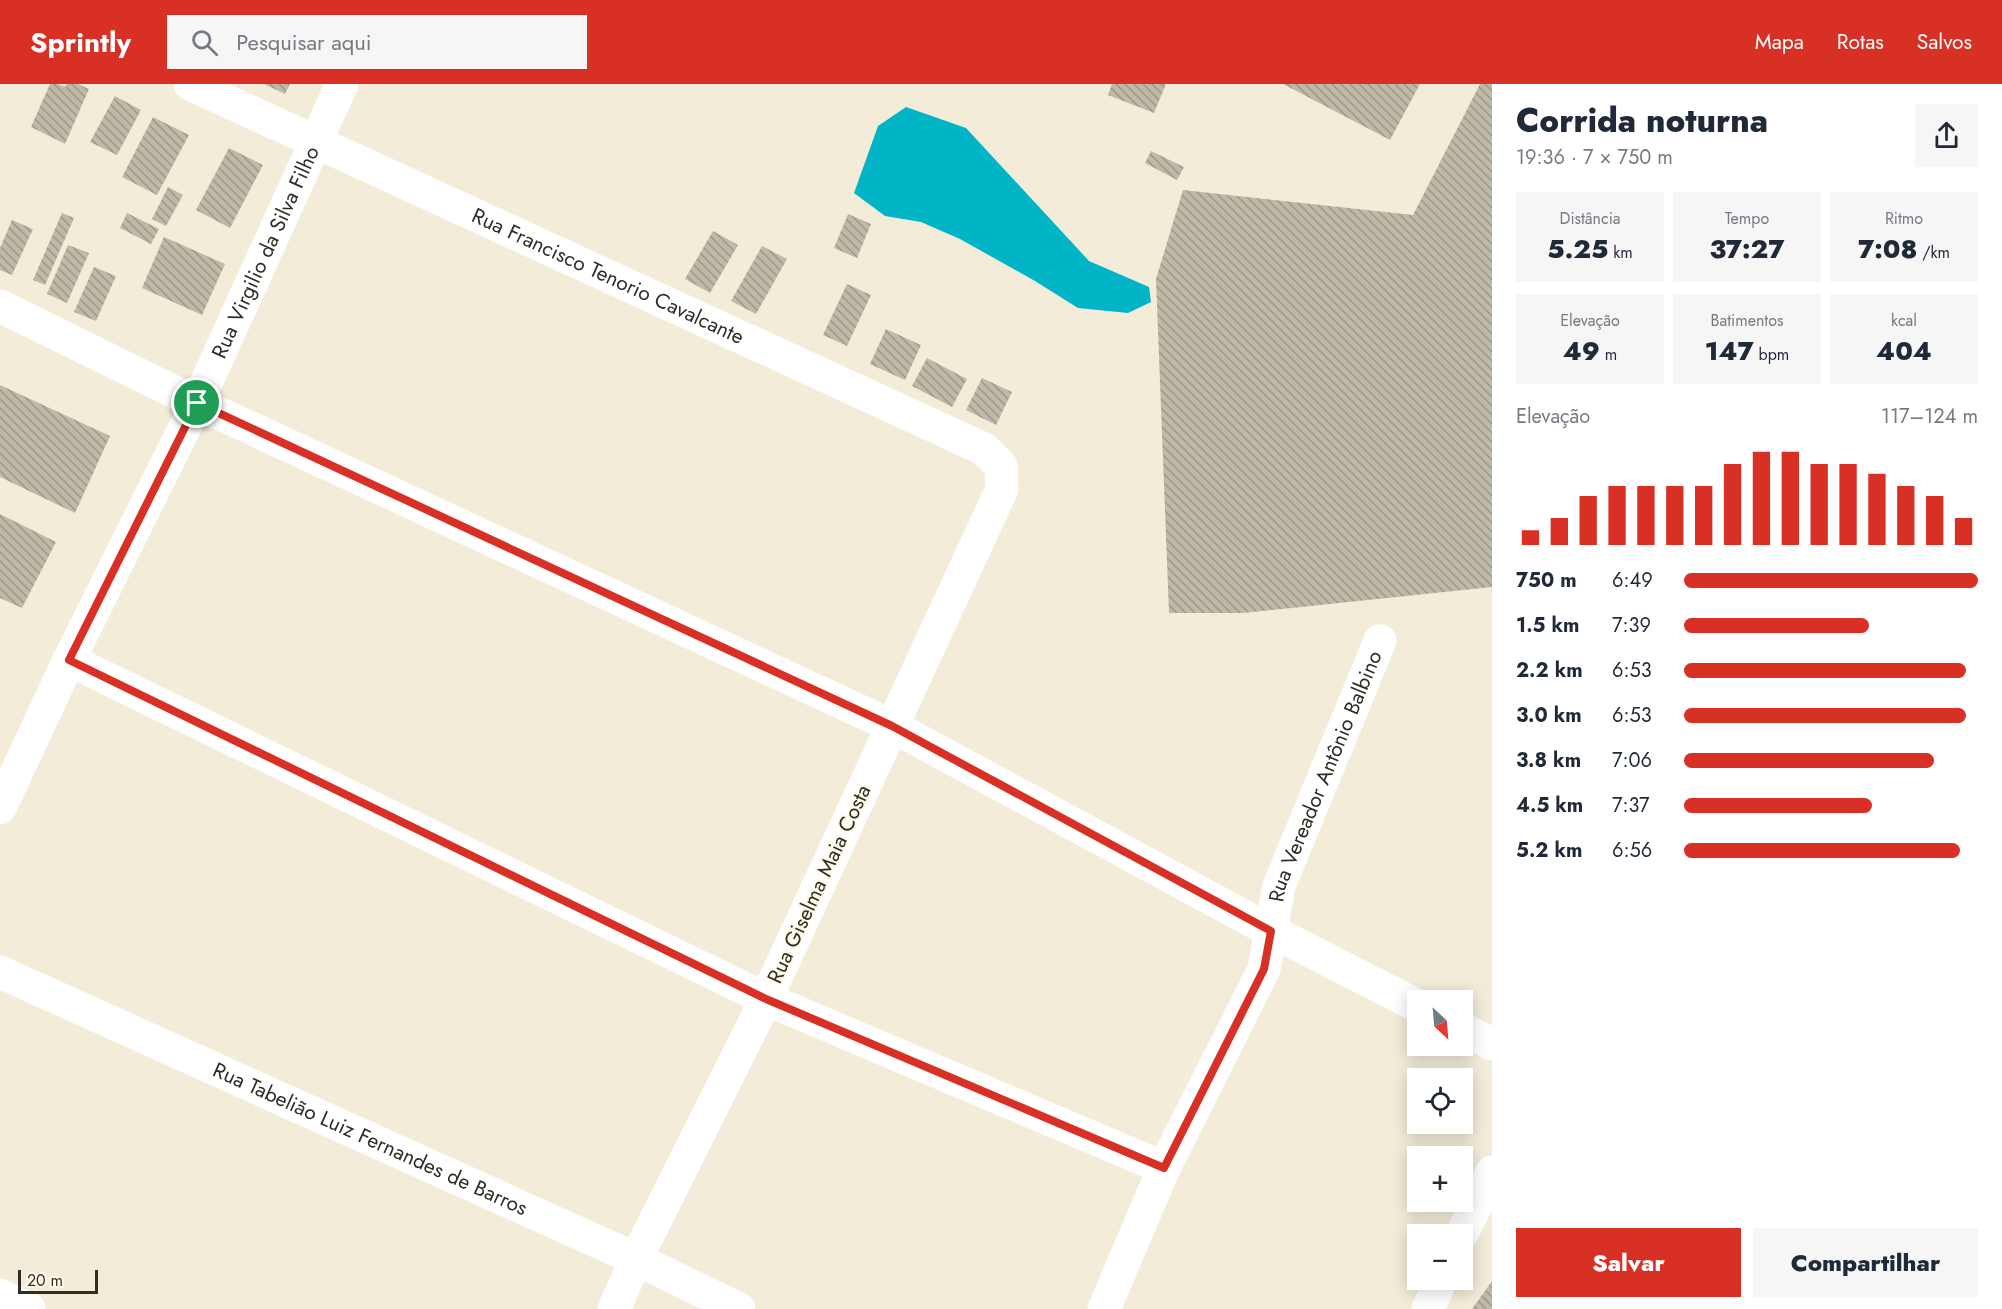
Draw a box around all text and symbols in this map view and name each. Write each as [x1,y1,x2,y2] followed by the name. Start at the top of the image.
[167,15,587,69] search box
[30,22,131,63] text: Sprintly
[188,26,221,59] icon: search
[236,26,372,58] text: Pesquisar aqui
[1755,27,1804,57] text: Mapa
[1837,27,1884,57] text: Rotas
[1917,27,1972,57] text: Salvos
[1516,97,1768,144] text: Corrida noturna
[1915,104,1978,167] button: share
[204,141,327,363] street label: Rua Virgilio da Silva Filho
[1516,143,1673,172] text: 19:36 · 7 × 750 m
[467,201,749,352] street label: Rua Francisco Tenorio Cavalcante
[1560,207,1621,230] text: Distância
[1725,207,1769,230] text: Tempo
[1885,207,1923,230] text: Ritmo
[1547,230,1608,268] text: 5.25
[1709,230,1785,268] text: 37:27
[1858,230,1917,268] text: 7:08
[1608,241,1633,264] text: km
[1917,241,1950,264] text: /km
[1560,309,1620,332] text: Elevação
[1711,309,1783,332] text: Batimentos
[1891,309,1917,332] text: kcal
[1563,332,1600,370] text: 49
[1705,332,1754,370] text: 147
[1876,332,1932,370] text: 404
[1600,343,1617,366] text: m
[1754,343,1789,366] text: bpm
[171,377,222,428] pin
[180,386,213,419] icon: arrive
[1516,402,1590,431] text: Elevação
[1881,402,1978,431] text: 117–124 m
[1516,566,1577,595] text: 750 m
[1612,566,1653,595] text: 6:49
[1516,611,1579,640] text: 1.5 km
[1612,611,1651,640] text: 7:39
[1261,646,1389,904] street label: Rua Vereador Antônio Balbino
[1516,656,1583,685] text: 2.2 km
[1612,656,1652,685] text: 6:53
[1516,701,1582,730] text: 3.0 km
[1612,701,1652,730] text: 6:53
[1516,746,1581,775] text: 3.8 km
[1612,746,1652,775] text: 7:06
[760,780,878,988] street label: Rua Giselma Maia Costa
[1516,791,1583,820] text: 4.5 km
[1612,791,1650,820] text: 7:37
[1516,836,1582,865] text: 5.2 km
[1612,836,1652,865] text: 6:56
[1407,990,1473,1056] north arrow
[1407,990,1473,1290] map controls
[208,1055,532,1223] street label: Rua Tabelião Luiz Fernandes de Barros
[1407,1068,1473,1134] button: locate
[1407,1146,1473,1212] button: +
[1407,1224,1473,1290] button: −
[1516,1228,1741,1297] button: Salvar
[1753,1228,1978,1297] button: Compartilhar
[18,1267,98,1294] scale bar
[27,1269,63,1292] text: 20 m

